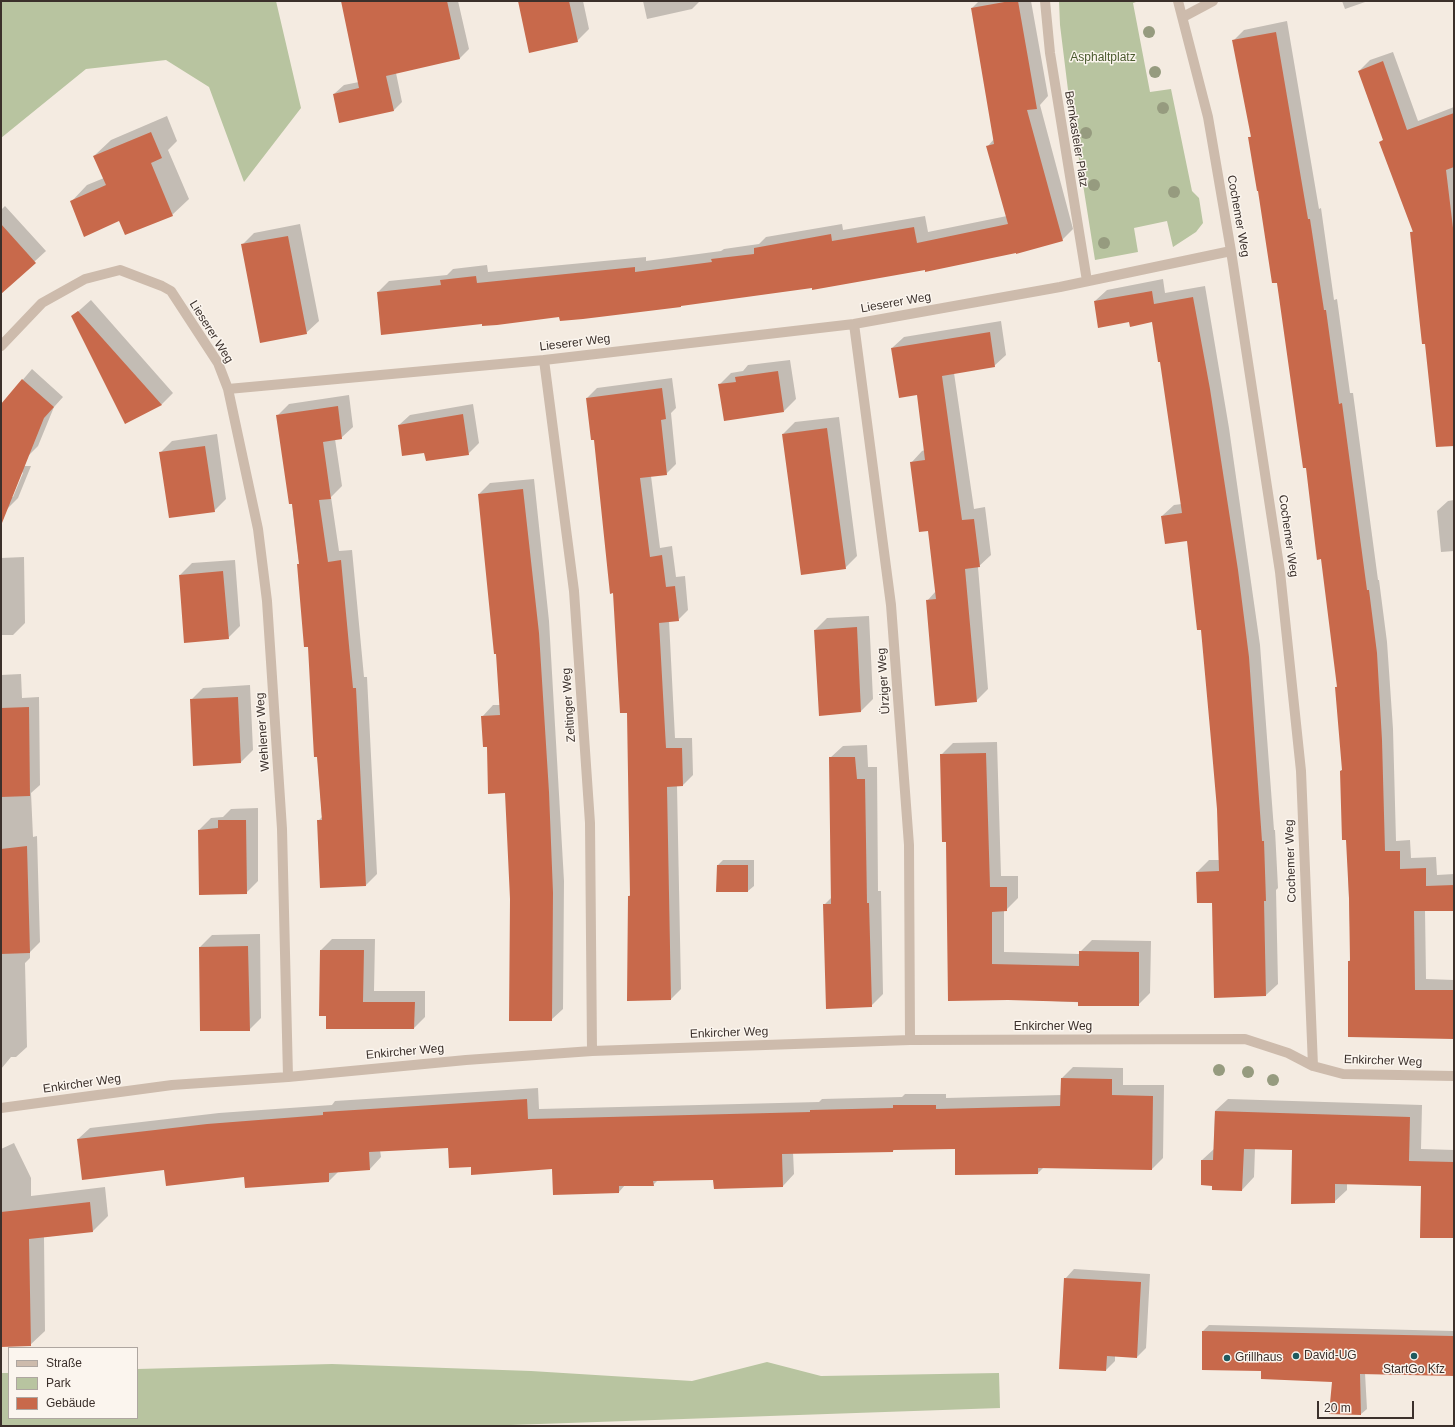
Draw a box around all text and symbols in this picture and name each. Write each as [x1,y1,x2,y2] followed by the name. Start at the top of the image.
[1070,51,1136,65] park label: Asphaltplatz
[1061,90,1091,188] street label: Bernkasteler Platz
[1224,174,1252,258] street label: Cochemer Weg
[860,290,932,316] street label: Lieserer Weg
[186,298,236,366] street label: Lieserer Weg
[539,332,611,354] street label: Lieserer Weg
[1275,494,1301,578] street label: Cochemer Weg
[874,647,894,715] street label: Ürziger Weg
[559,667,579,743] street label: Zeltinger Weg
[253,692,273,772] street label: Wehlener Weg
[1282,819,1300,903] street label: Cochemer Weg
[1014,1020,1092,1034] street label: Enkircher Weg
[690,1024,768,1042] street label: Enkircher Weg
[365,1041,445,1063] street label: Enkircher Weg
[1344,1052,1422,1070] street label: Enkircher Weg
[42,1071,122,1097] street label: Enkircher Weg
[8,1347,138,1419] legend
[1304,1349,1357,1363] place label: David-UG
[1235,1351,1282,1365] place label: Grillhaus
[1291,1351,1301,1361] marker: David-UG
[1409,1351,1419,1361] marker: StartGo Kfz
[1222,1353,1232,1363] marker: Grillhaus
[46,1356,82,1370] text: Straße
[1383,1363,1445,1377] place label: StartGo Kfz
[46,1376,71,1390] text: Park
[1319,1393,1416,1419] scale bar
[46,1396,95,1410] text: Gebäude
[1324,1401,1351,1415] text: 20 m

